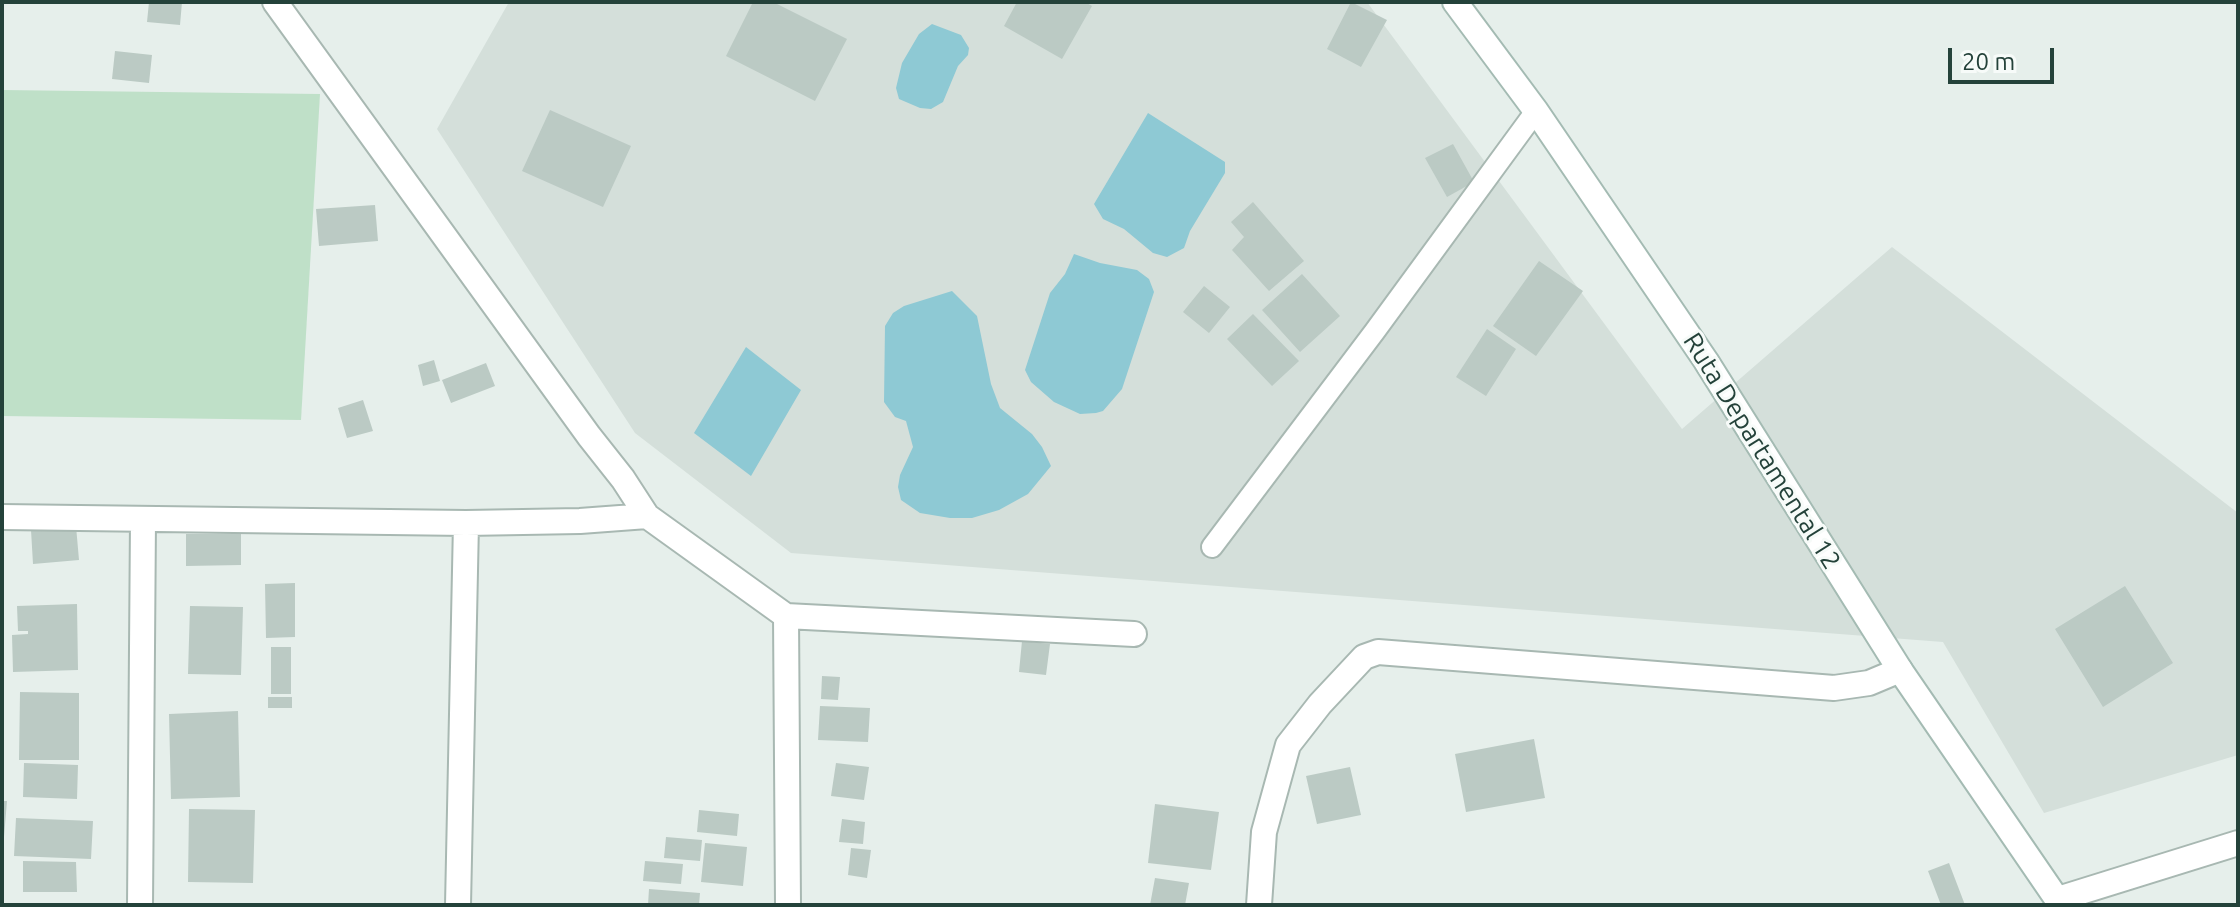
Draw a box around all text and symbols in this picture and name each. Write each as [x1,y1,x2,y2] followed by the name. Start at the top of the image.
[1952,32,2058,82] scale bar
[1962,48,2015,75] text: 20 m
[1677,327,1847,575] street label: Ruta Departamental 12

